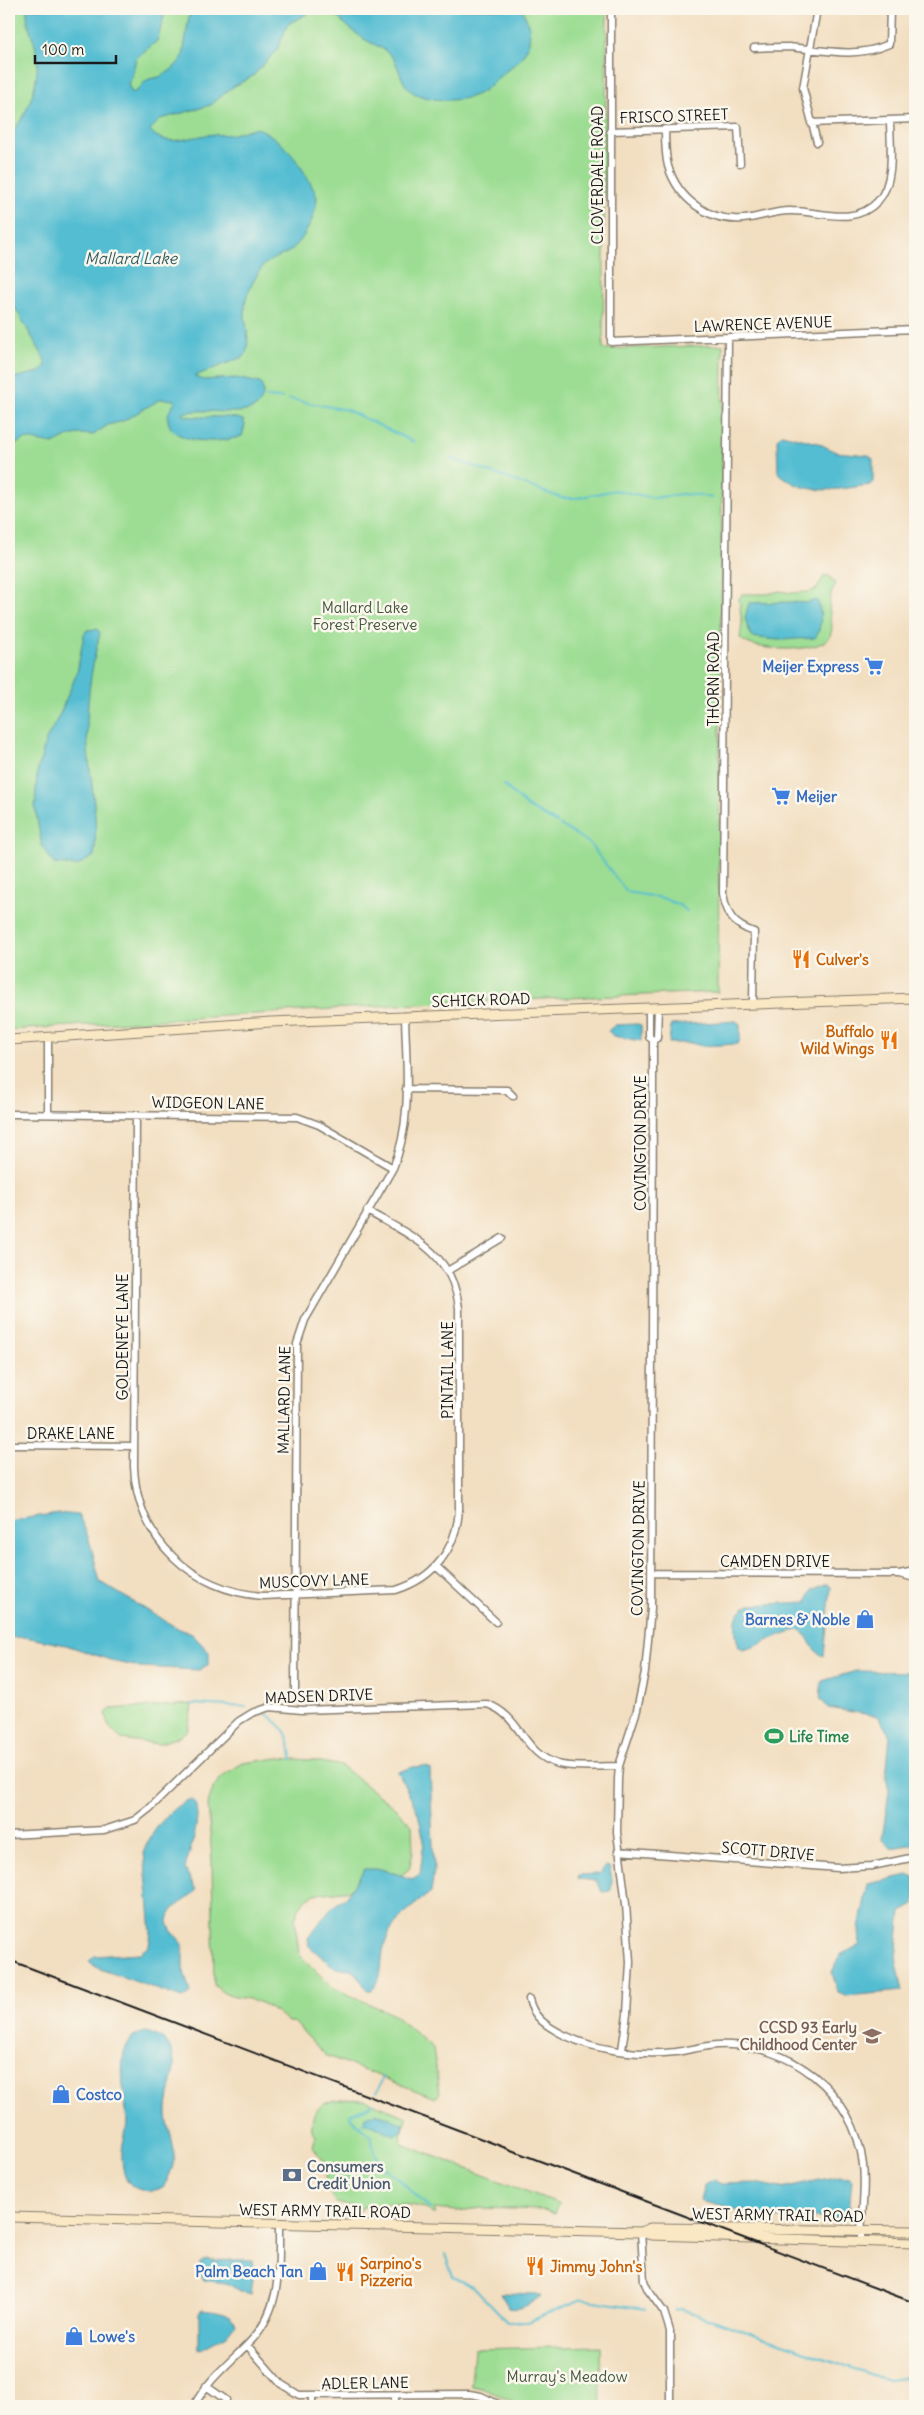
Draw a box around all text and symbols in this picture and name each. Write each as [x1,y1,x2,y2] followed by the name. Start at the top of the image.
[35,32,116,64] scale bar
[42,40,84,59] text: 100 m
[619,105,729,127] street label: FRISCO STREET
[588,106,607,244] street label: CLOVERDALE ROAD
[85,248,178,268] water label: Mallard Lake
[693,312,833,336] street label: LAWRENCE AVENUE
[313,598,417,634] park label: Mallard Lake Forest Preserve
[704,631,723,727] street label: THORN ROAD
[863,655,885,677] supermarket icon: Meijer Express
[762,657,859,677] place label: Meijer Express
[770,785,792,807] supermarket icon: Meijer
[796,787,838,806] place label: Meijer
[790,948,812,970] restaurant icon: Culver's
[816,950,869,969] place label: Culver's
[431,989,531,1011] street label: SCHICK ROAD
[800,1022,875,1059] place label: Buffalo Wild Wings
[878,1029,900,1051] restaurant icon: Buffalo Wild Wings
[631,1075,650,1211] street label: COVINGTON DRIVE
[151,1093,265,1113] street label: WIDGEON LANE
[113,1273,132,1400] street label: GOLDENEYE LANE
[438,1321,457,1419] street label: PINTAIL LANE
[274,1345,294,1454] street label: MALLARD LANE
[27,1424,115,1443] street label: DRAKE LANE
[627,1480,649,1616] street label: COVINGTON DRIVE
[720,1552,830,1571] street label: CAMDEN DRIVE
[259,1570,370,1592] street label: MUSCOVY LANE
[854,1608,876,1630] shop icon: Barnes & Noble
[745,1610,850,1629] place label: Barnes & Noble
[264,1685,374,1707] street label: MADSEN DRIVE
[763,1725,785,1747] sports icon: Life Time
[789,1727,849,1746] place label: Life Time
[721,1837,815,1865] street label: SCOTT DRIVE
[740,2018,858,2054] place label: CCSD 93 Early Childhood Center
[861,2025,883,2047] school or university icon: CCSD 93 Early Childhood Center
[50,2083,72,2105] shop icon: Costco
[76,2085,123,2104] place label: Costco
[307,2157,391,2193] place label: Consumers Credit Union
[281,2164,303,2186] bank icon: Consumers Credit Union
[239,2200,411,2222] street label: WEST ARMY TRAIL ROAD
[692,2204,864,2226] street label: WEST ARMY TRAIL ROAD
[360,2254,422,2290] place label: Sarpino's Pizzeria
[524,2255,546,2277] restaurant icon: Jimmy John's
[550,2257,642,2277] place label: Jimmy John's
[307,2260,329,2282] shop icon: Palm Beach Tan
[334,2261,356,2283] restaurant icon: Sarpino's Pizzeria
[195,2262,303,2281] place label: Palm Beach Tan
[63,2325,85,2347] shop icon: Lowe's
[89,2327,135,2346] place label: Lowe's
[507,2367,628,2386] park label: Murray's Meadow
[321,2373,409,2393] street label: ADLER LANE

